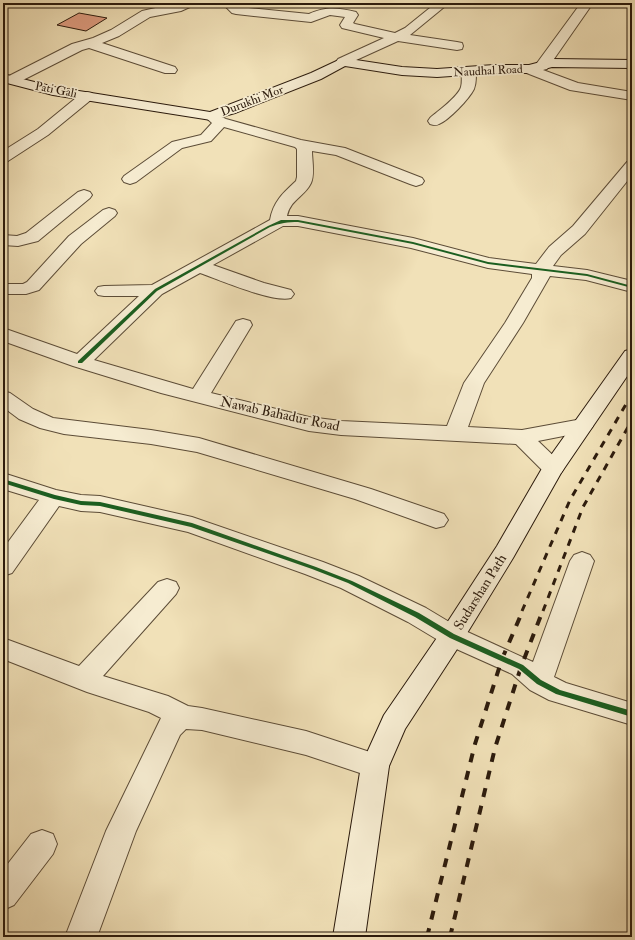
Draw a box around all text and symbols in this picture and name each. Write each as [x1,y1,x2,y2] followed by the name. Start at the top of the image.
[453,62,523,80] street label: Naudhal Road
[34,79,78,101] street label: Pati Gali
[219,82,286,120] street label: Durukhi Mor
[219,393,341,435] street label: Nawab Bahadur Road
[450,550,510,633] street label: Sudarshan Path

